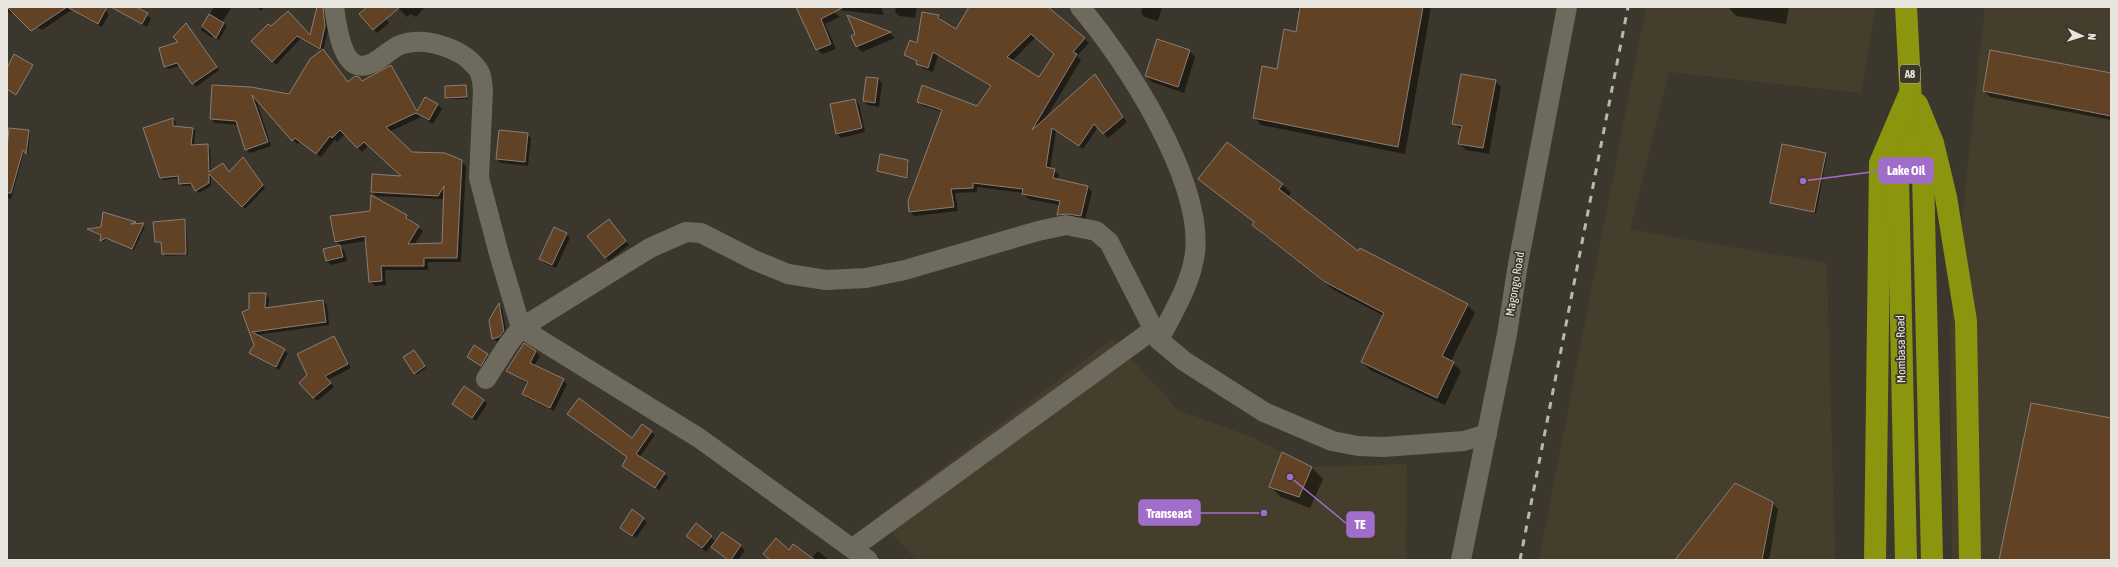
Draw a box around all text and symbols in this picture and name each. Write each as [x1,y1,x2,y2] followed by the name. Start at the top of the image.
[2062,16,2102,56] north arrow
[2086,33,2098,40] text: N
[1900,65,1920,83] road number: A8
[1879,158,1933,183] callout: Lake Oil
[1887,163,1926,178] text: Lake Oil
[1503,251,1527,317] street label: Magongo Road
[1893,315,1909,383] street label: Mombasa Road
[1139,500,1200,525] callout: Transeast
[1146,506,1192,521] text: Transeast
[1347,512,1374,537] callout: TE
[1354,517,1366,532] text: TE

